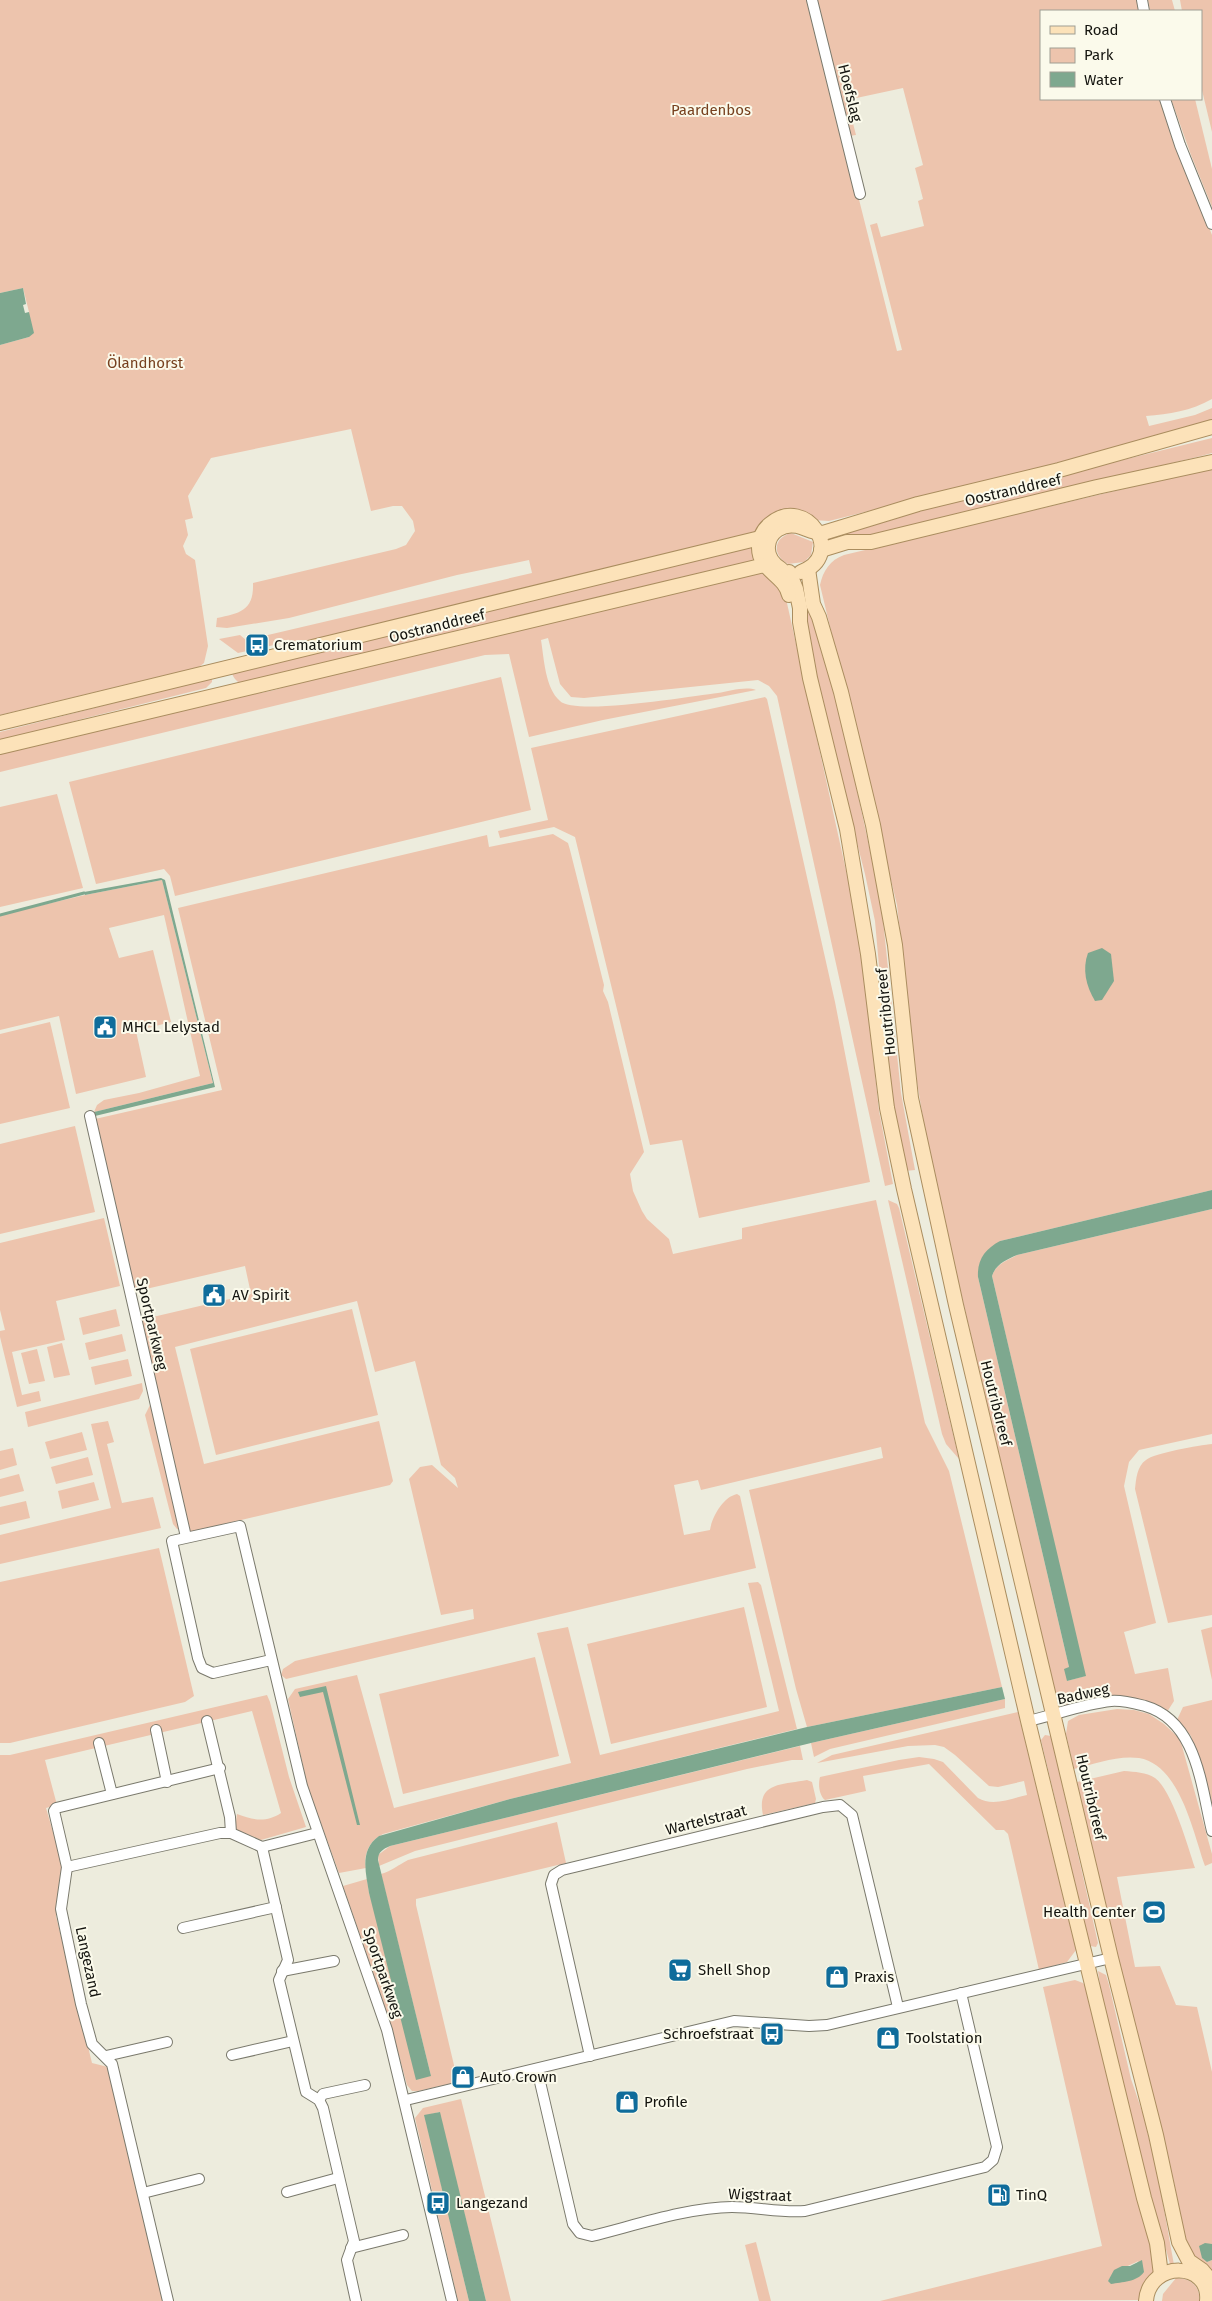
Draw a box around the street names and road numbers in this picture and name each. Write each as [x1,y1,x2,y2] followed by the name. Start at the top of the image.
[834,62,866,124] street label: Hoefslag
[963,470,1064,510] street label: Oostranddreef
[387,605,488,647] street label: Oostranddreef
[872,966,900,1057] street label: Houtribdreef
[133,1276,171,1372] street label: Sportparkweg
[977,1358,1016,1449] street label: Houtribdreef
[1055,1680,1111,1708] street label: Badweg
[1072,1752,1110,1843] street label: Houtribdreef
[664,1801,749,1839] street label: Wartelstraat
[72,1925,104,1999] street label: Langezand
[359,1926,407,2021] street label: Sportparkweg
[728,2185,793,2205] street label: Wigstraat

